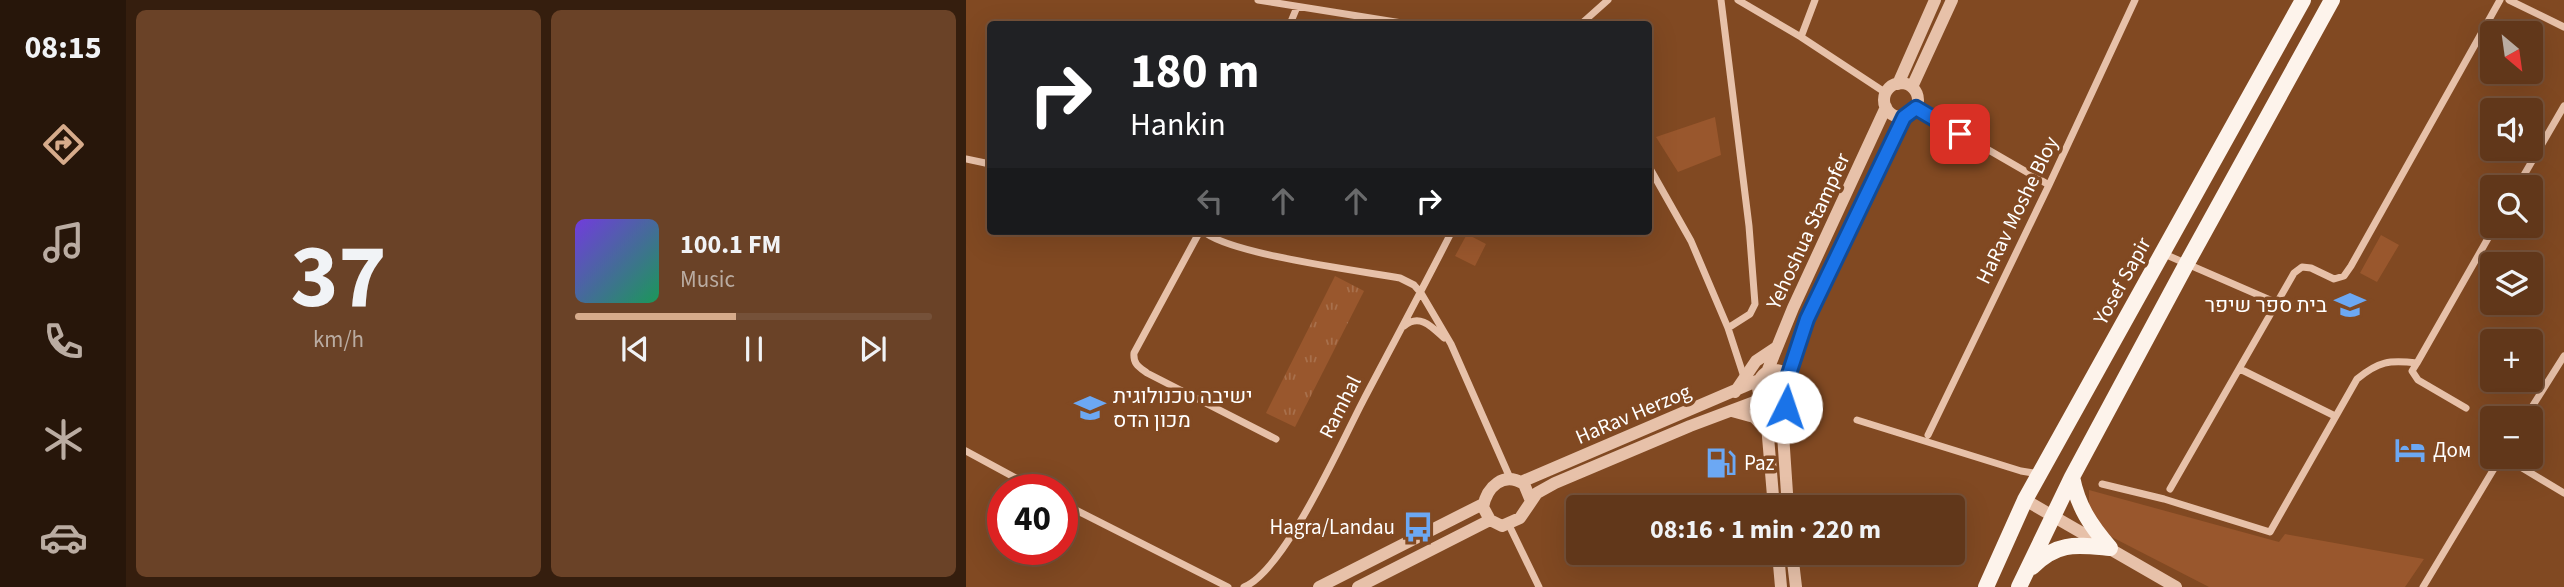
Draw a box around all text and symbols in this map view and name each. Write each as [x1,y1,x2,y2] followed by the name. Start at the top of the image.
[2480,21,2543,84] north arrow
[2480,21,2543,469] map controls
[24,25,102,71] text: 08:15
[1130,37,1259,107] text: 180 m
[1015,49,1106,140] icon: right
[2480,98,2543,161] button: sound
[1130,102,1226,148] text: Hankin
[1930,104,1990,164] pin
[1941,115,1979,153] icon: arrive
[39,120,88,169] icon: directions
[1968,131,2066,289] street label: HaRav Moshe Bloy
[1758,147,1858,315] street label: Yehoshua Stampfer
[2480,175,2543,238] button: search
[1191,182,1229,220] icon: left
[1264,182,1302,220] icon: ahead
[1337,182,1375,220] icon: ahead
[1410,182,1448,220] icon: right
[290,213,387,342] text: 37
[39,218,88,267] icon: music
[680,226,781,263] text: 100.1 FM
[2085,231,2159,331] street label: Yosef Sapir
[2480,252,2543,315] button: layers
[680,263,735,296] text: Music
[2333,288,2367,322] school or university icon: בית ספר שיפר
[2205,290,2327,320] place label: בית ספר שיפר
[39,317,88,366] icon: phone
[313,323,364,356] text: km/h
[2480,329,2543,392] button: +
[616,330,654,368] icon: previous
[735,330,773,368] icon: pause
[854,330,892,368] icon: next
[1311,370,1369,444] street label: Ramhal
[1749,370,1823,444] position arrow
[1571,376,1696,452] street label: HaRav Herzog
[1113,381,1253,435] place label: ישיבה טכנולוגית מכון הדס
[1073,391,1107,425] school or university icon: ישיבה טכנולוגית מכון הדס
[2480,406,2543,469] button: −
[39,415,88,464] icon: climate
[2393,433,2427,467] hotel icon: Дом
[2433,435,2471,465] place label: Дом
[1704,446,1738,480] fuel station icon: Paz
[1744,448,1775,478] place label: Paz
[987,474,1078,565] speed limit sign: 40
[1401,510,1435,544] bus stop icon: Hagra/Landau
[1650,511,1881,548] text: 08:16 · 1 min · 220 m
[1269,512,1395,542] place label: Hagra/Landau
[39,513,88,562] icon: car

